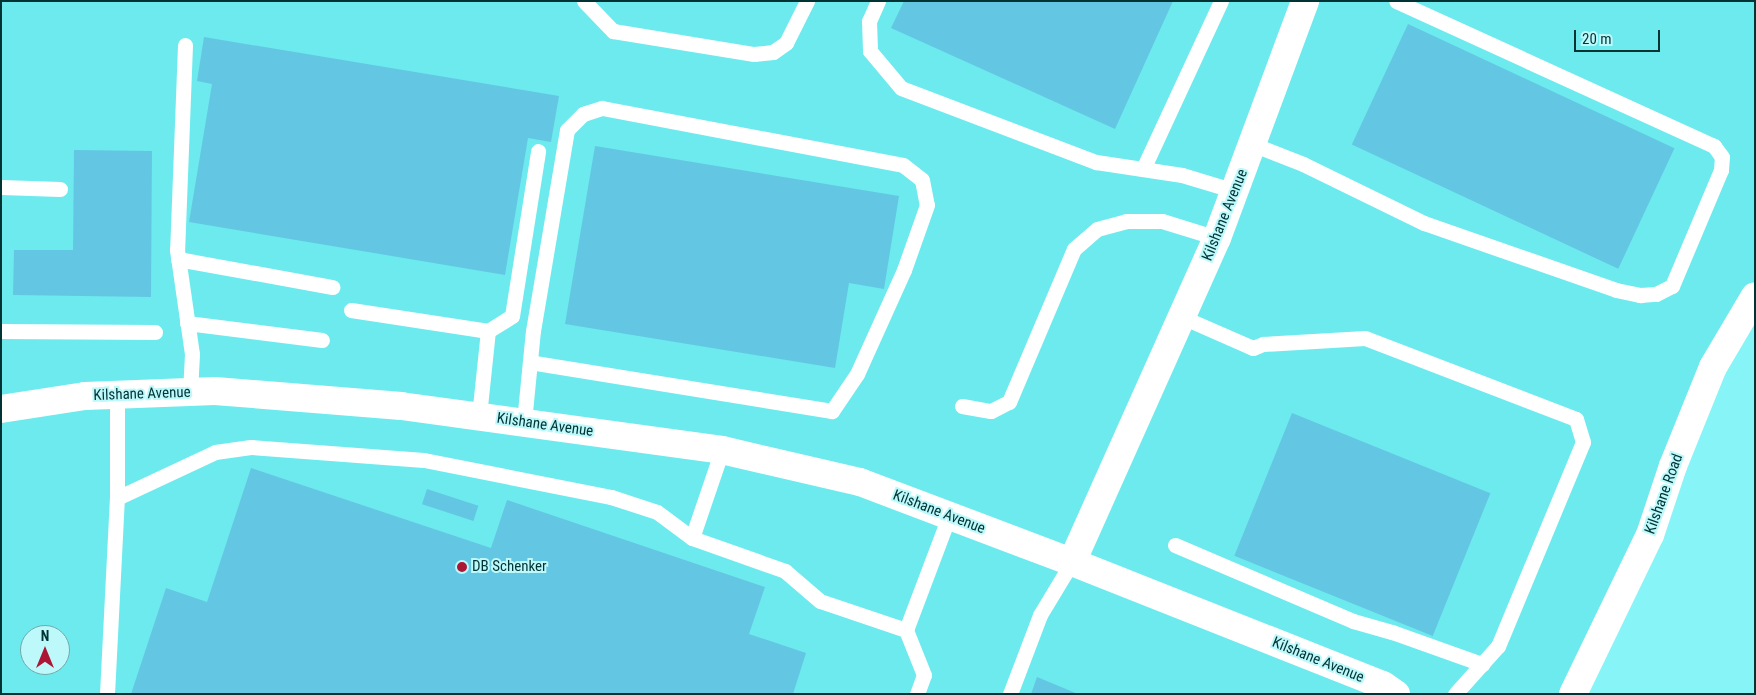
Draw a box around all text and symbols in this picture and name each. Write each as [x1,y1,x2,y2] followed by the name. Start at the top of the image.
[1576,20,1662,52] scale bar
[1582,30,1612,48] text: 20 m
[1198,167,1252,263] street label: Kilshane Avenue
[93,383,191,405] street label: Kilshane Avenue
[496,409,594,441] street label: Kilshane Avenue
[1641,451,1687,537] street label: Kilshane Road
[890,486,988,538] street label: Kilshane Avenue
[472,558,547,576] place label: DB Schenker
[456,561,468,573] marker: DB Schenker
[20,625,70,675] north arrow
[41,628,49,644] text: N
[1270,633,1366,687] street label: Kilshane Avenue

